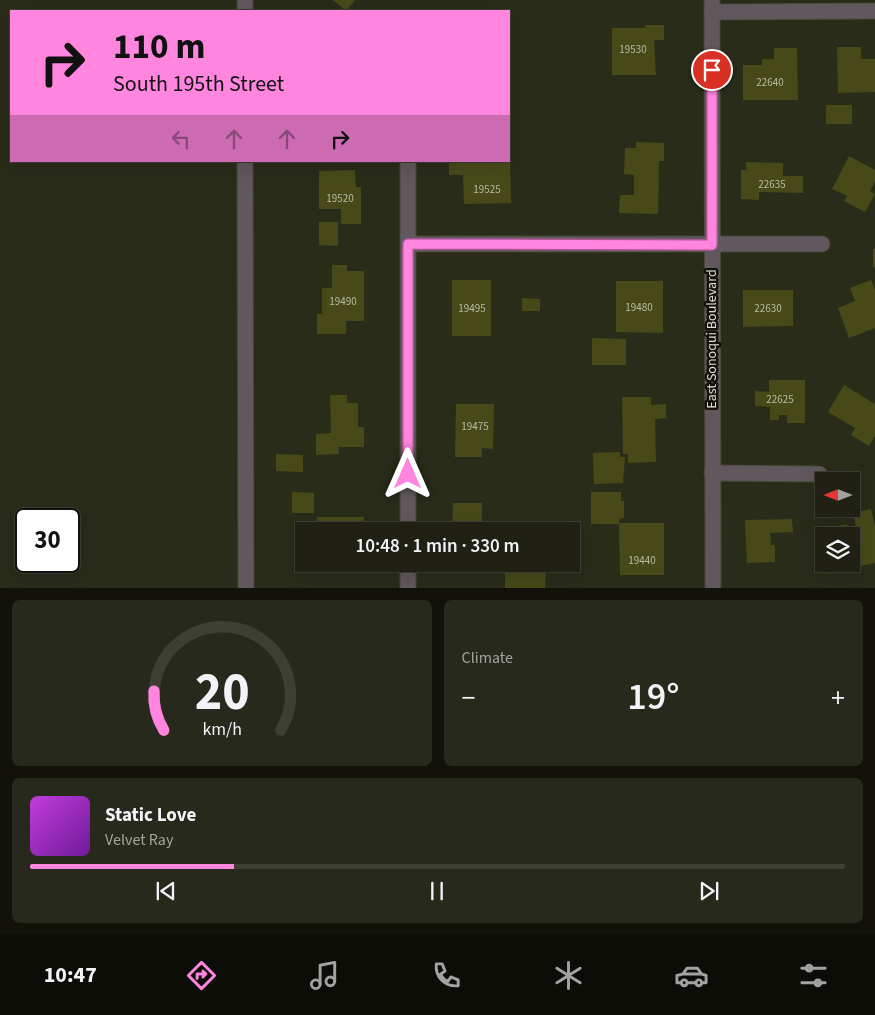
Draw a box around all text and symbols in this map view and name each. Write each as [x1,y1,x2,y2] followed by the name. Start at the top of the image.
[113,22,205,72] text: 110 m
[30,30,95,95] icon: right
[619,42,647,57] house number: 19530
[691,49,733,91] pin
[698,56,726,84] icon: arrive
[113,68,284,100] text: South 195th Street
[756,75,784,90] house number: 22640
[167,125,195,153] icon: left
[220,125,248,153] icon: ahead
[273,125,301,153] icon: ahead
[326,125,354,153] icon: right
[758,177,786,192] house number: 22635
[473,182,501,197] house number: 19525
[326,191,354,206] house number: 19520
[702,269,722,409] street label: East Sonoqui Boulevard
[329,294,357,309] house number: 19490
[625,300,653,315] house number: 19480
[458,301,486,316] house number: 19495
[754,301,782,316] house number: 22630
[766,392,794,407] house number: 22625
[461,419,489,434] house number: 19475
[381,447,433,499] position arrow
[815,472,860,518] north arrow
[815,472,860,572] map controls
[15,508,80,573] speed limit sign: 30
[815,527,860,572] button: layers
[355,533,520,560] text: 10:48 · 1 min · 330 m
[628,553,656,568] house number: 19440
[462,647,513,669] text: Climate
[194,656,249,730] text: 20
[627,670,679,724] text: 19°
[462,678,475,718] text: −
[831,678,845,718] text: +
[202,717,242,742] text: km/h
[105,802,196,829] text: Static Love
[105,829,173,851] text: Velvet Ray
[152,877,180,905] icon: previous
[423,877,451,905] icon: pause
[695,877,723,905] icon: next
[184,958,219,993] icon: directions
[307,958,342,993] icon: music
[429,958,464,993] icon: phone
[551,958,586,993] icon: climate
[674,958,709,993] icon: car
[796,958,831,993] icon: filters
[44,959,97,991] text: 10:47

